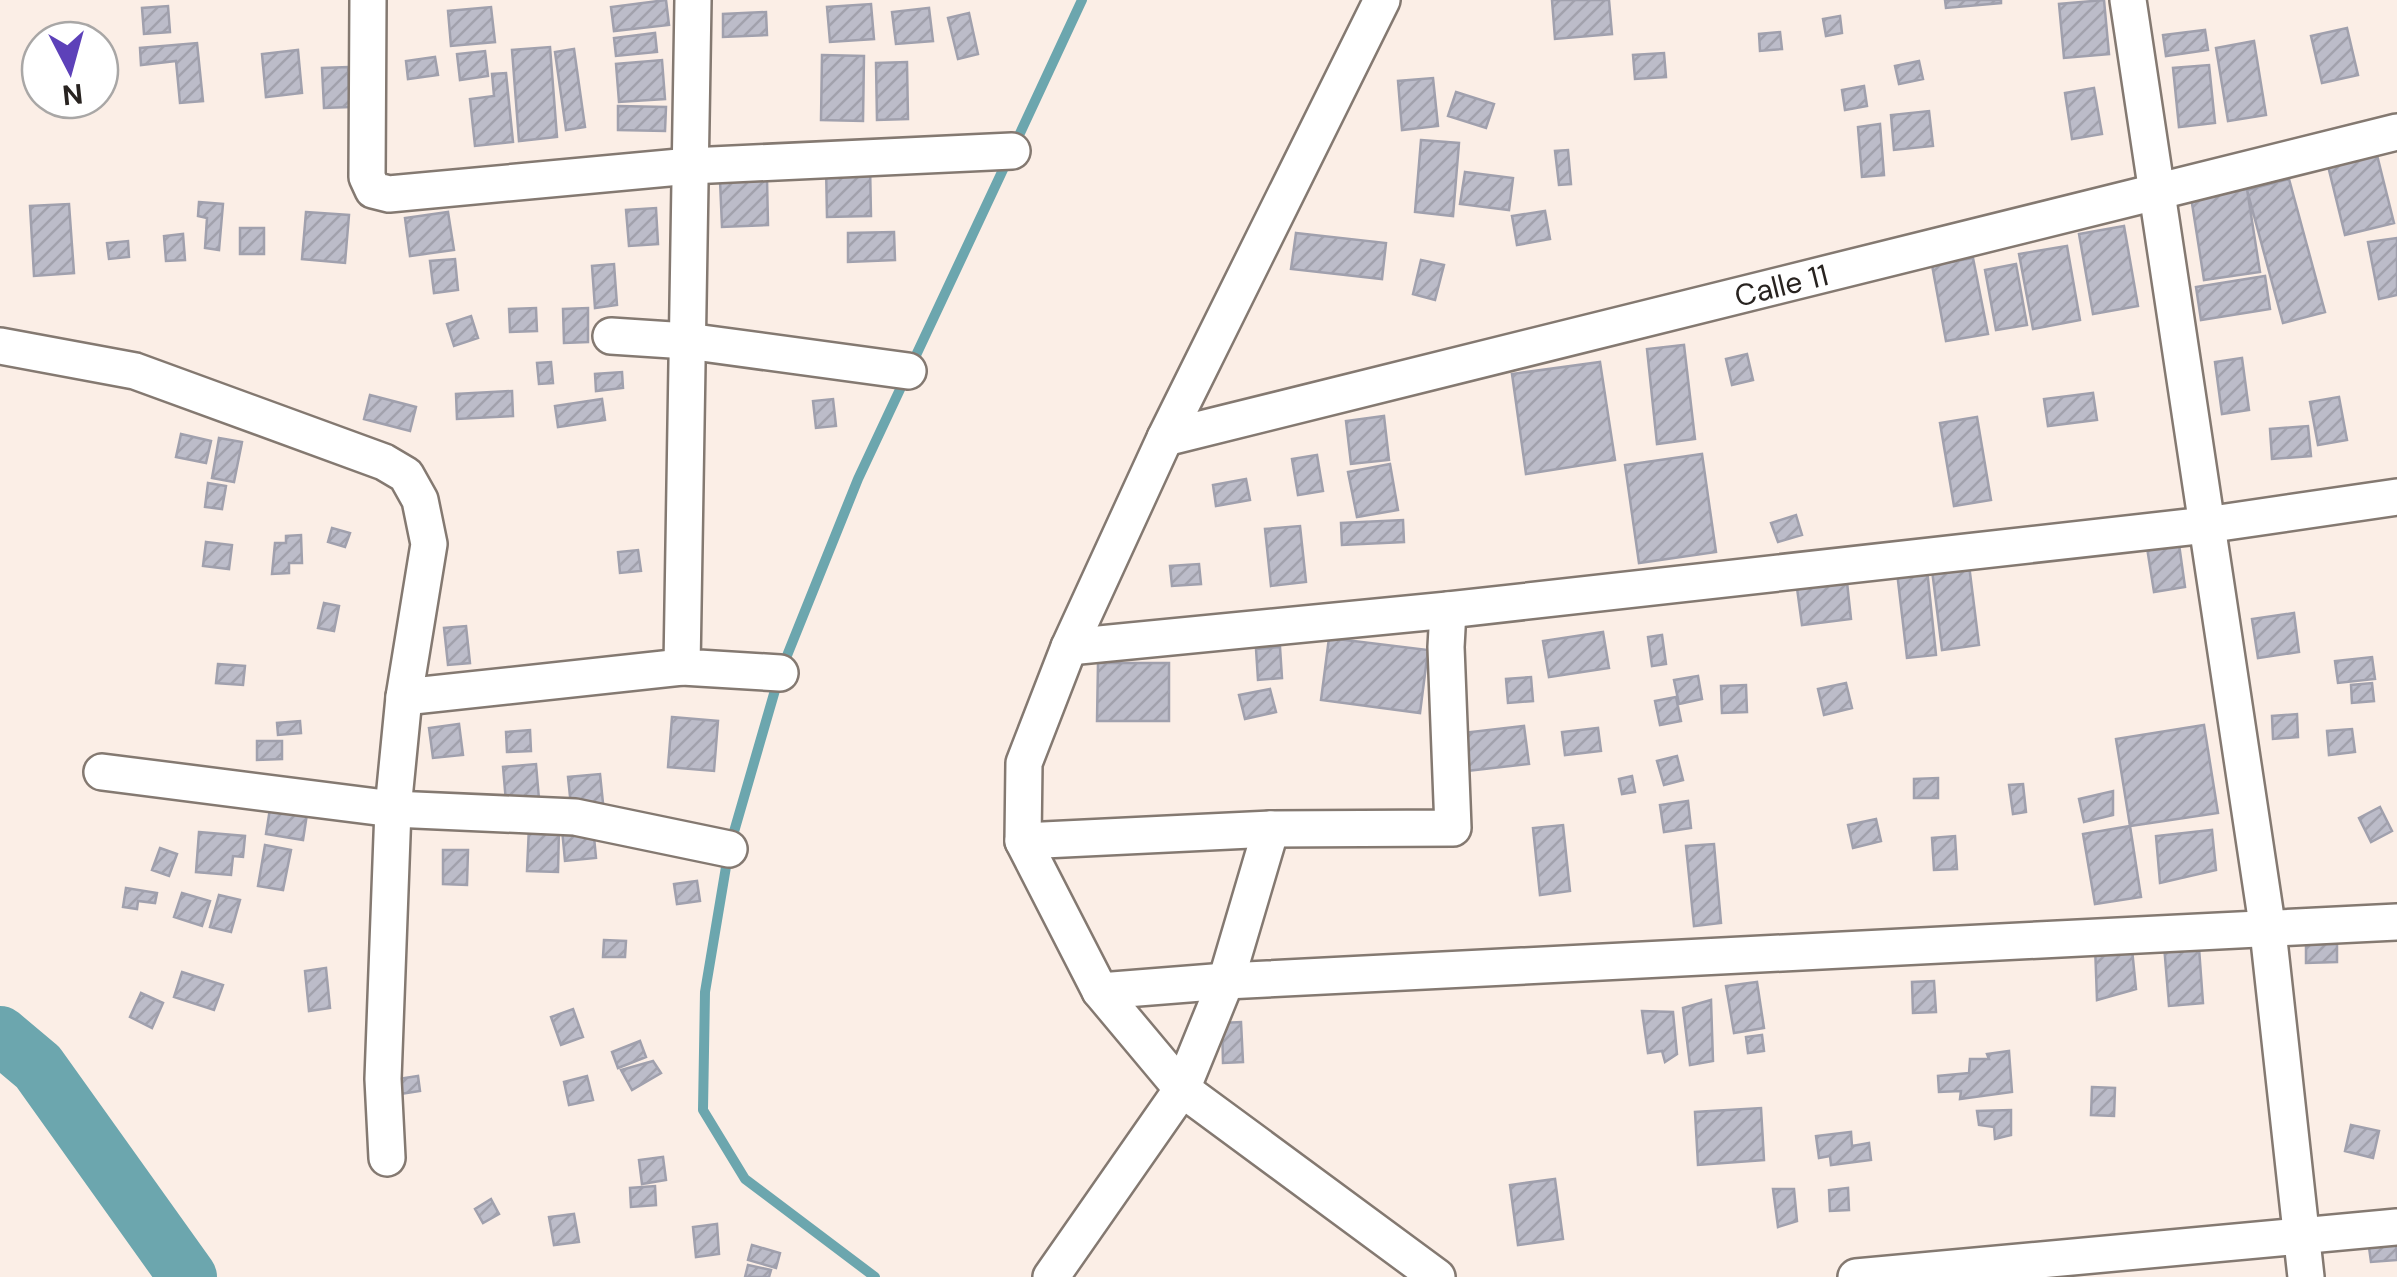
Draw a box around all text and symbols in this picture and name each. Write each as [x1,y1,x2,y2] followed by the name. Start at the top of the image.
[20,20,120,120] north arrow
[60,75,85,114] text: N
[1730,255,1832,315] street label: Calle 11

